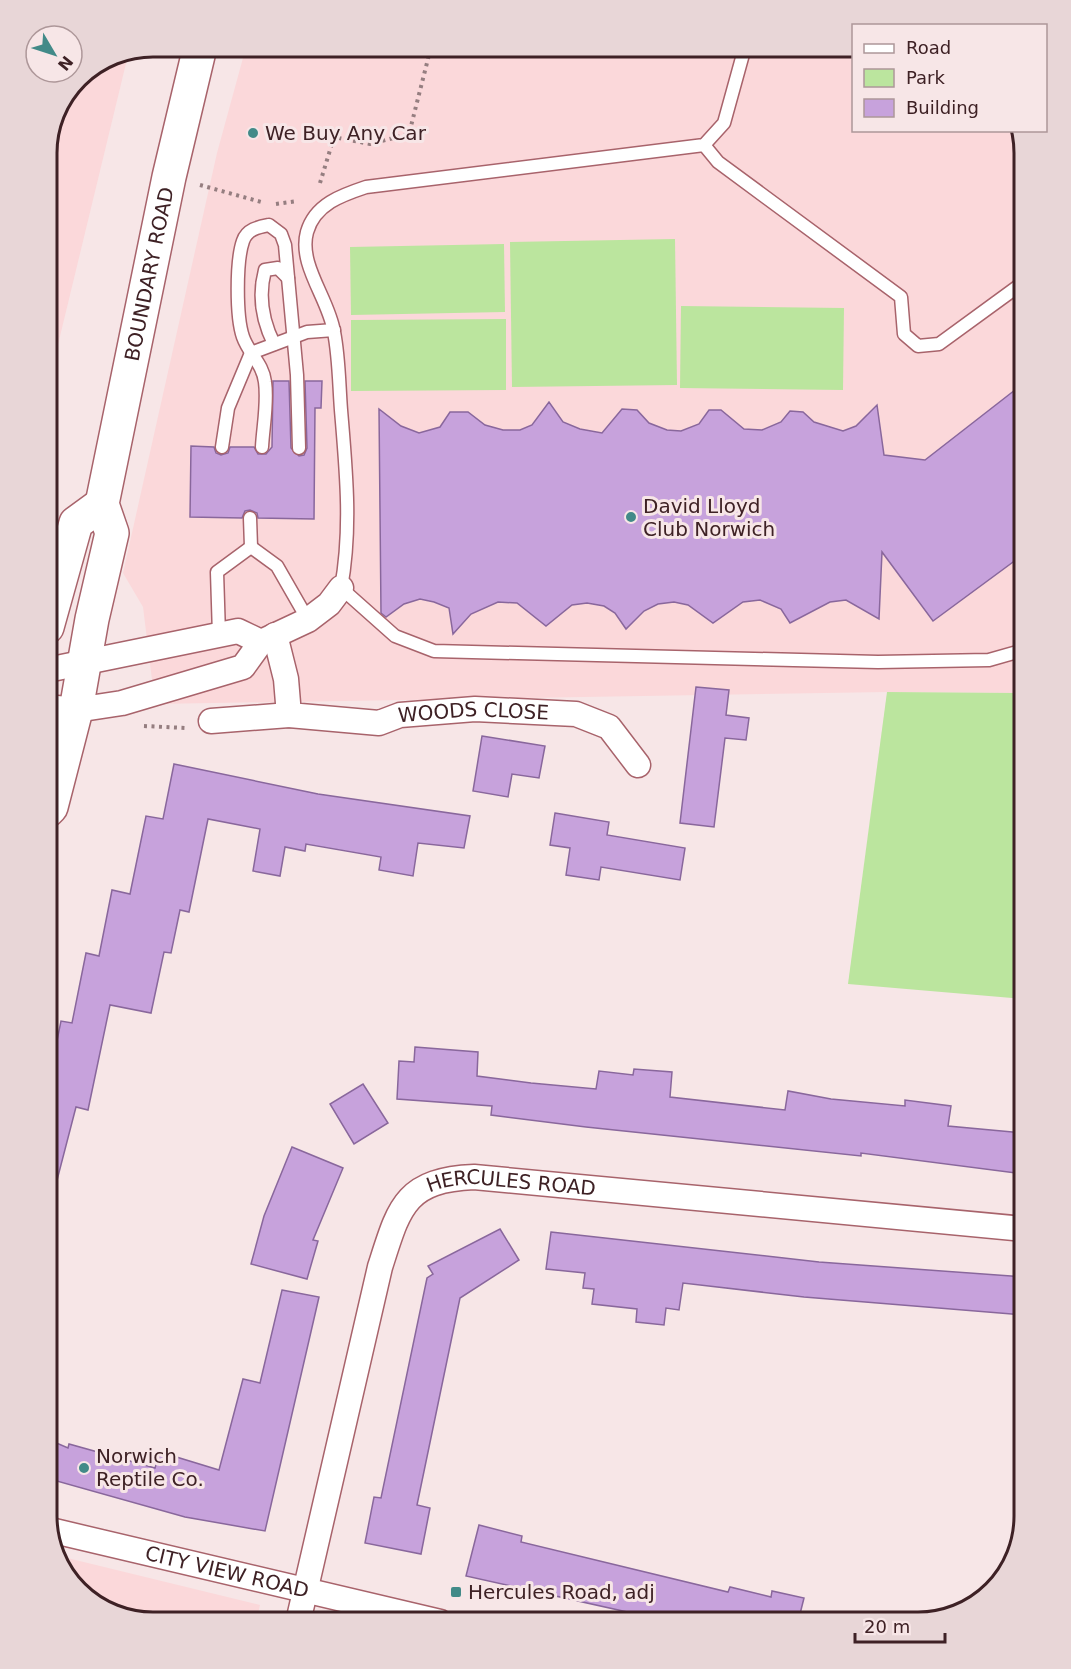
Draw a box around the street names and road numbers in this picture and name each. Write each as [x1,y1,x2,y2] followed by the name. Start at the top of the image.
[120,185,179,363] street label: BOUNDARY ROAD
[397,697,550,727] street label: WOODS CLOSE
[423,1165,597,1200] street label: HERCULES ROAD
[143,1541,311,1603] street label: CITY VIEW ROAD

